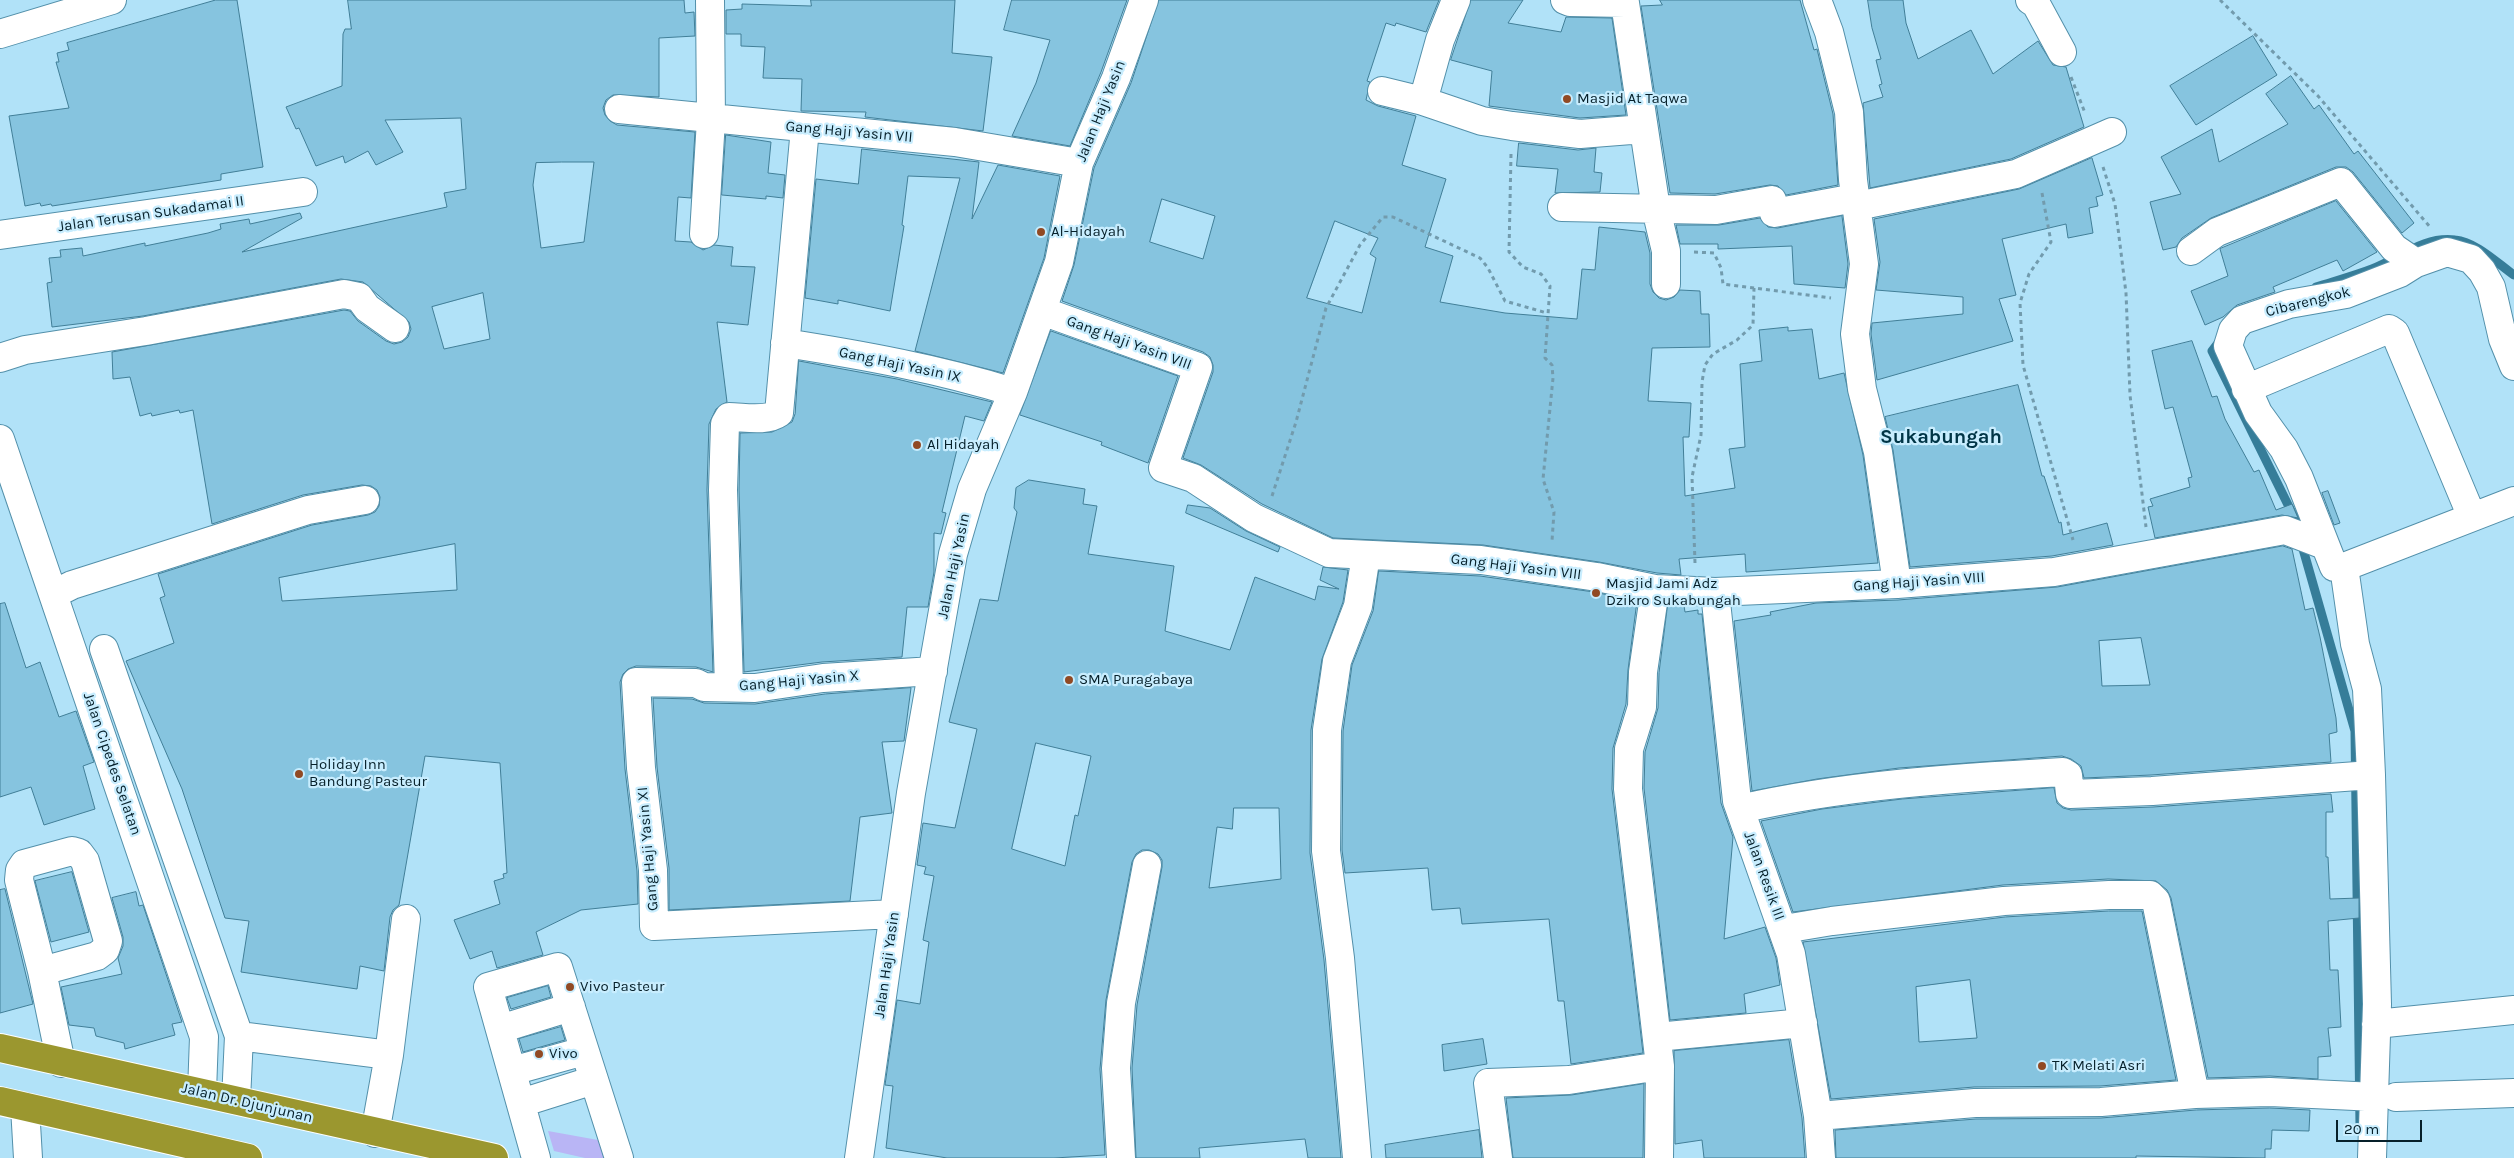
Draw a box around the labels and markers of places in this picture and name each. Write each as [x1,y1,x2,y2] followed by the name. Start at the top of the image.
[1577,90,1688,108] place label: Masjid At Taqwa
[1561,93,1573,105] marker: Masjid At Taqwa
[1051,223,1125,241] place label: Al-Hidayah
[1035,226,1047,238] marker: Al-Hidayah
[927,436,999,454] place label: Al Hidayah
[911,439,923,451] marker: Al Hidayah
[1606,575,1741,610] place label: Masjid Jami Adz Dzikro Sukabungah
[1590,587,1602,599] marker: Masjid Jami Adz Dzikro Sukabungah
[1079,671,1193,689] place label: SMA Puragabaya
[1063,674,1075,686] marker: SMA Puragabaya
[309,756,427,791] place label: Holiday Inn Bandung Pasteur
[293,768,305,780] marker: Holiday Inn Bandung Pasteur
[580,978,664,996] place label: Vivo Pasteur
[564,981,576,993] marker: Vivo Pasteur
[549,1045,578,1063] place label: Vivo
[533,1048,545,1060] marker: Vivo
[2052,1057,2145,1075] place label: TK Melati Asri
[2036,1060,2048,1072] marker: TK Melati Asri

